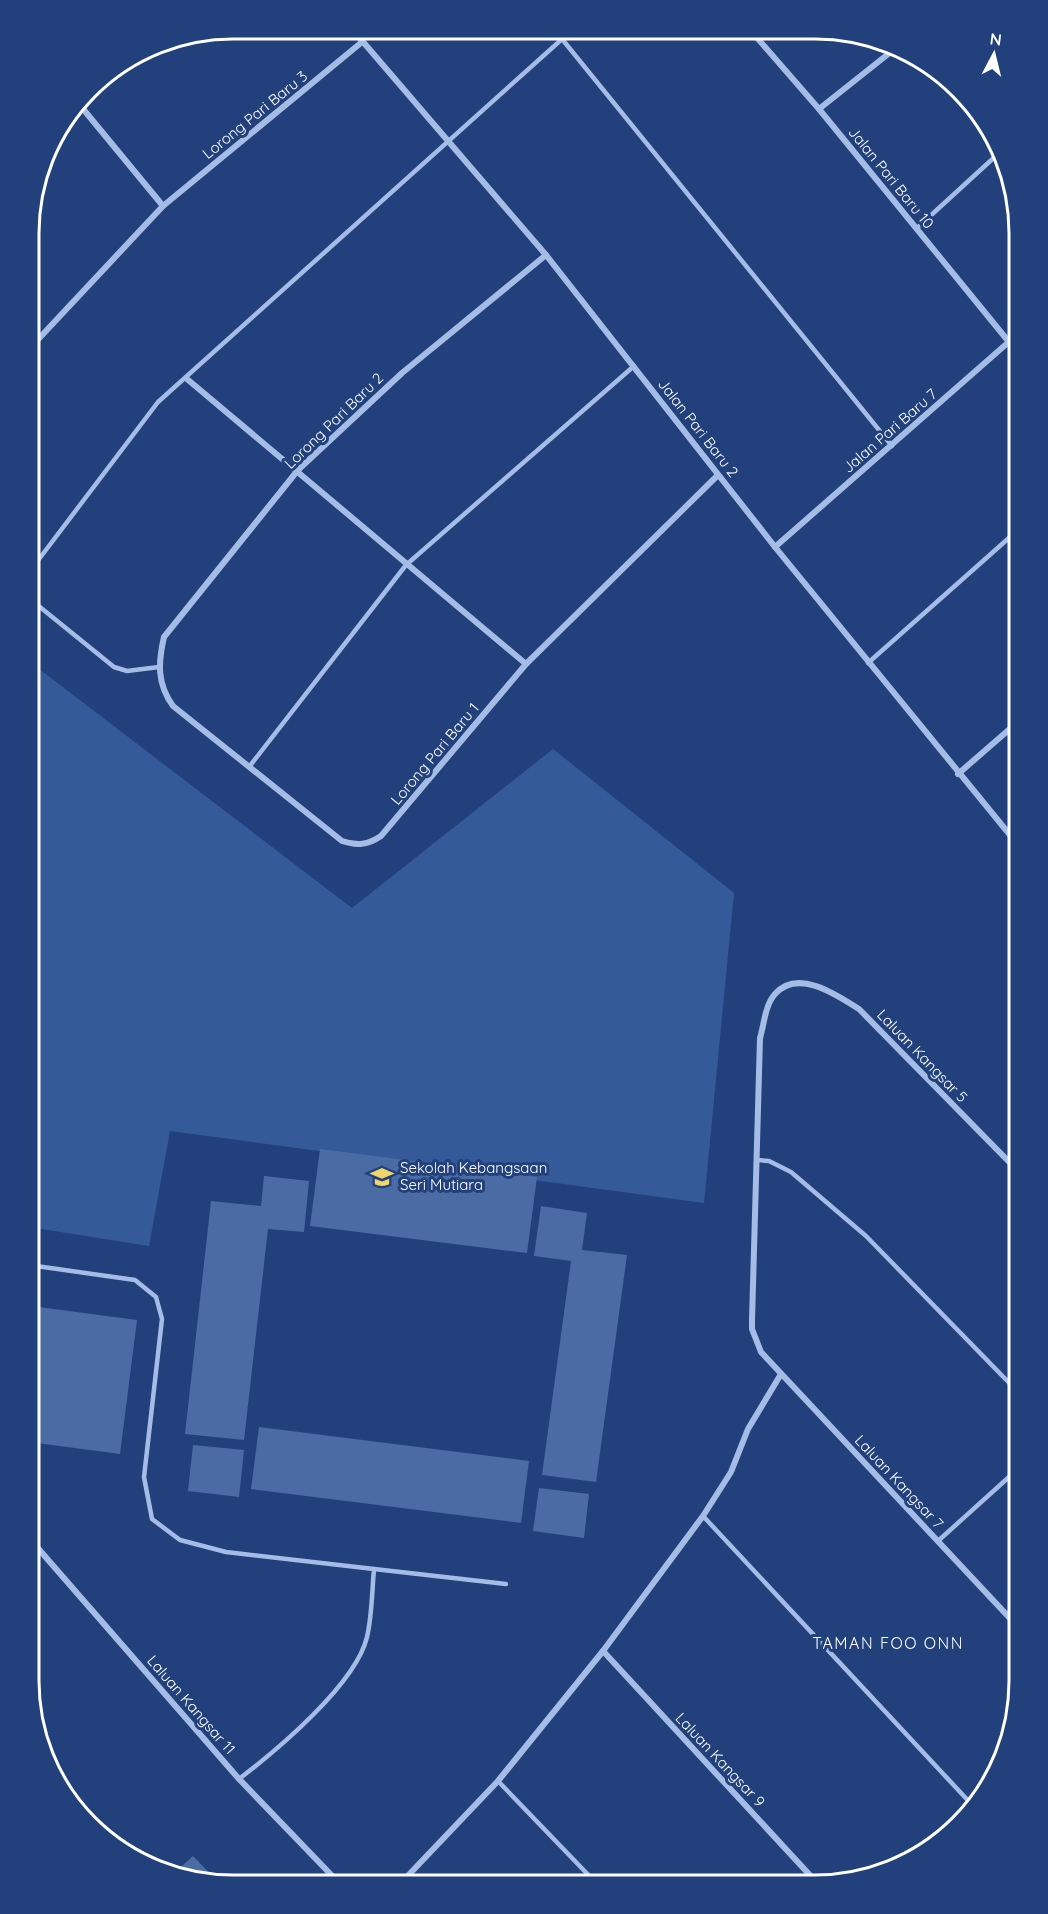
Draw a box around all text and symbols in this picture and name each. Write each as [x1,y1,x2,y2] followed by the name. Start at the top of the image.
[964,24,1024,84] north arrow
[989,28,1003,50] text: N
[198,66,311,163] street label: Lorong Pari Baru 3
[844,123,938,233] street label: Jalan Pari Baru 10
[280,369,387,473] street label: Lorong Pari Baru 2
[654,375,743,481] street label: Jalan Pari Baru 2
[839,384,941,477] street label: Jalan Pari Baru 7
[386,699,483,809] street label: Lorong Pari Baru 1
[873,1005,972,1106] street label: Laluan Kangsar 5
[400,1158,547,1194] place label: Sekolah Kebangsaan Seri Mutiara
[369,1164,395,1190] school or university icon: Sekolah Kebangsaan Seri Mutiara
[851,1431,948,1533] street label: Laluan Kangsar 7
[812,1633,964,1653] district label: TAMAN FOO ONN
[143,1651,240,1758] street label: Laluan Kangsar 11
[672,1708,769,1811] street label: Laluan Kangsar 9

